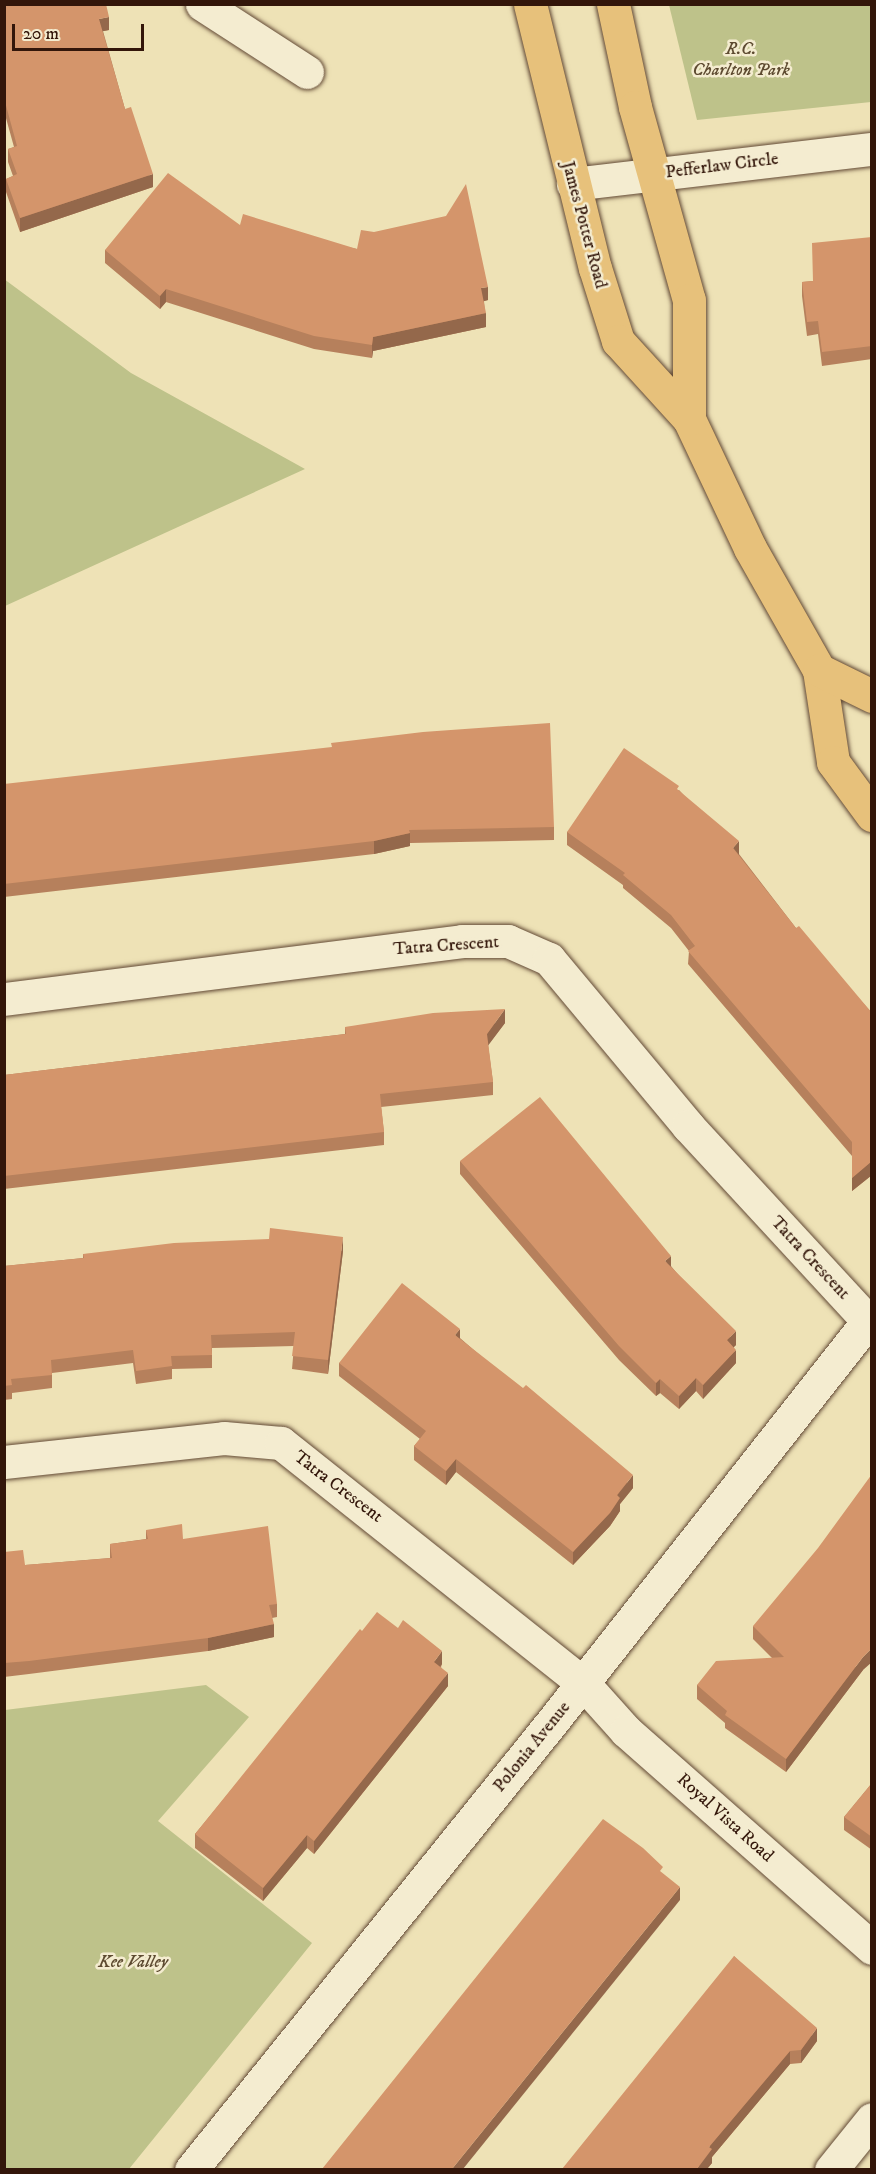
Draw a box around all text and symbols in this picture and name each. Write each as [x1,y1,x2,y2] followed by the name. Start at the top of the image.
[15,12,147,50] scale bar
[23,23,59,45] text: 20 m
[692,39,790,82] park label: R.C. Charlton Park
[664,148,780,184] street label: Pefferlaw Circle
[557,159,611,291] street label: James Potter Road
[392,932,500,960] street label: Tatra Crescent
[766,1212,854,1304] street label: Tatra Crescent
[289,1446,387,1528] street label: Tatra Crescent
[489,1697,575,1797] street label: Polonia Avenue
[672,1769,778,1867] street label: Royal Vista Road
[98,1951,168,1973] park label: Kee Valley

